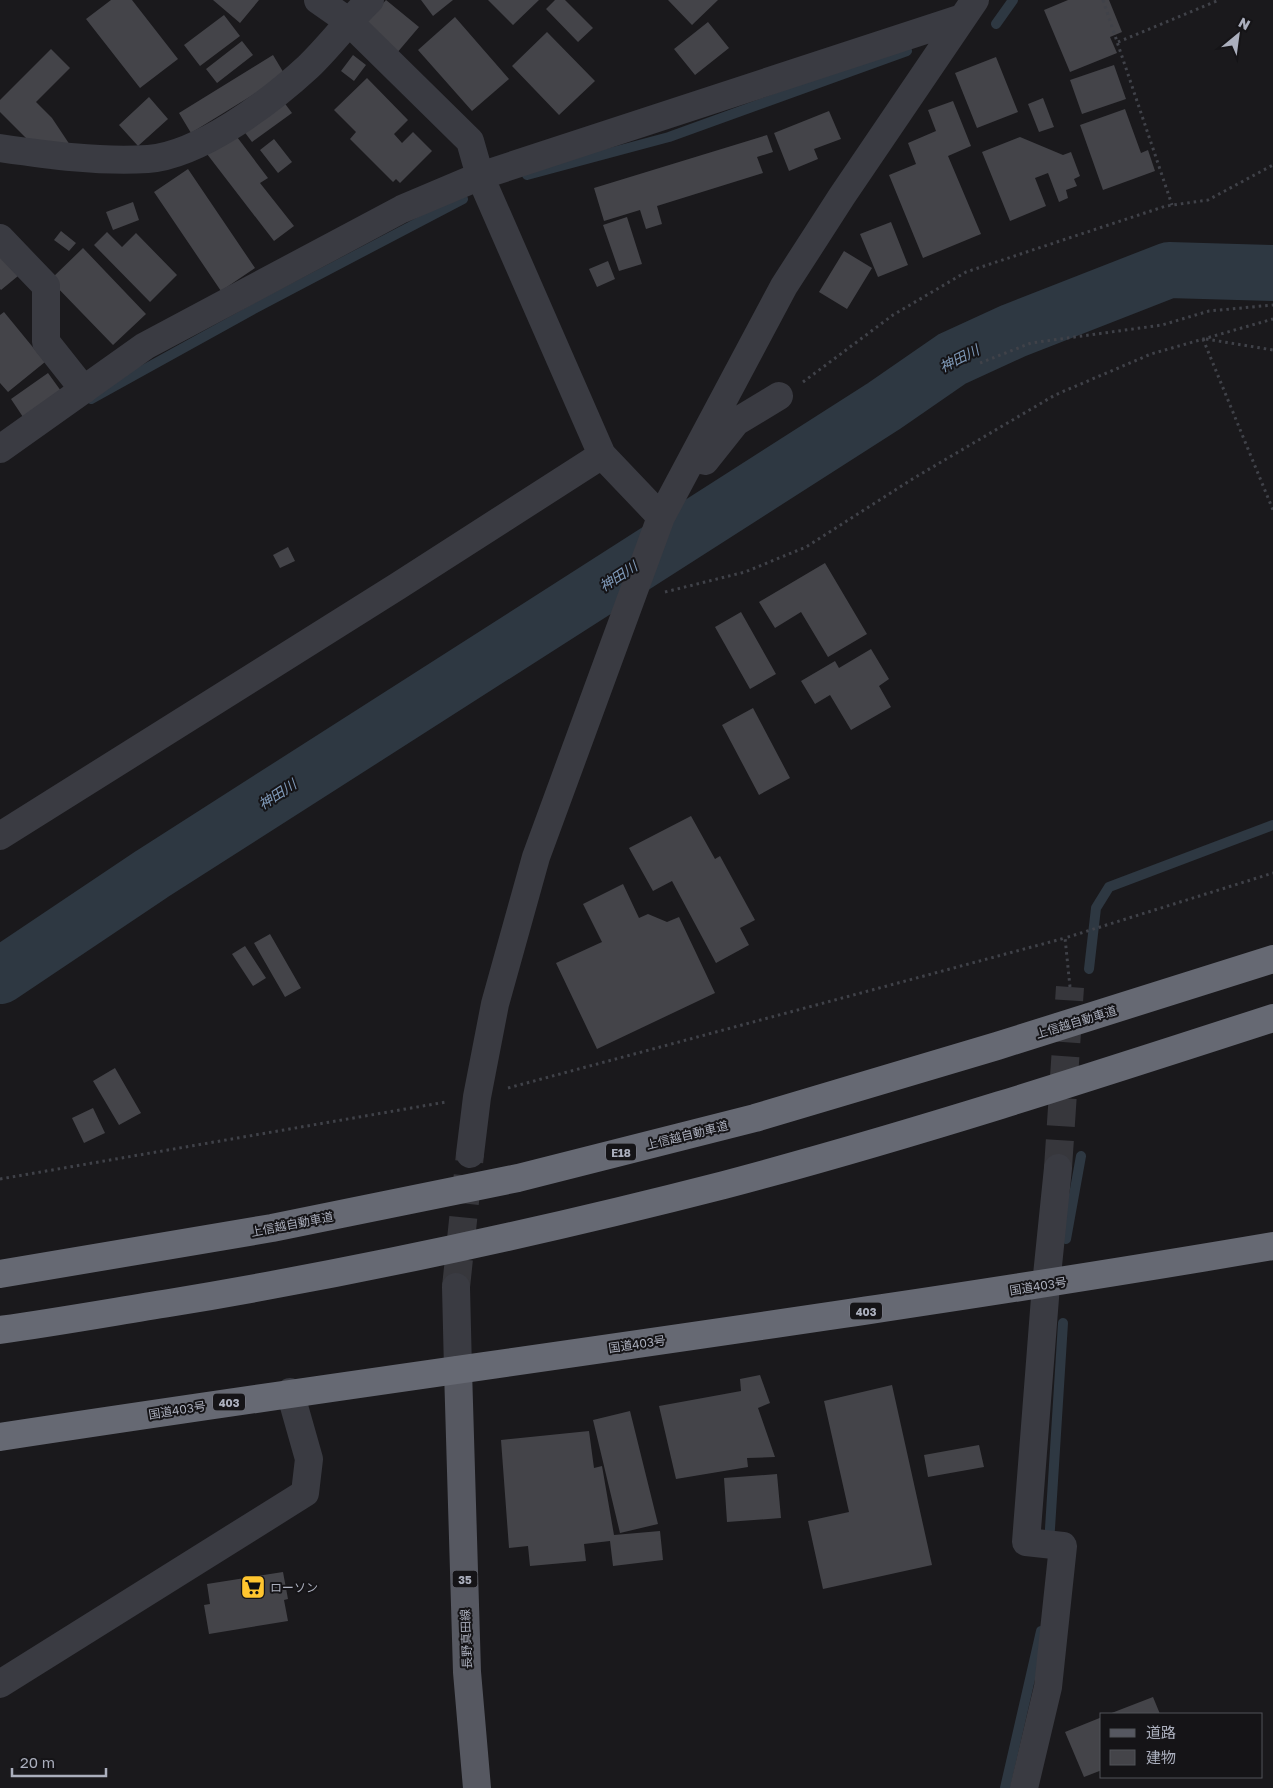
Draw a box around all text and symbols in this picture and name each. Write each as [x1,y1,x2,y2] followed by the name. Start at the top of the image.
[1213,10,1263,60] north arrow
[1236,13,1253,33] text: N
[936,340,983,375] water label: 神田川
[596,556,642,595] water label: 神田川
[255,774,301,813] water label: 神田川
[1034,1003,1118,1041] street label: 上信越自動車道
[644,1118,730,1152] street label: 上信越自動車道
[606,1144,636,1160] road number: E18
[249,1209,335,1239] street label: 上信越自動車道
[1008,1274,1068,1298] street label: 国道403号
[850,1302,882,1320] road number: 403
[607,1333,667,1355] street label: 国道403号
[213,1394,245,1410] road number: 403
[147,1398,207,1422] street label: 国道403号
[452,1570,478,1588] road number: 35
[240,1574,266,1600] supermarket icon: ローソン
[270,1580,318,1595] place label: ローソン
[457,1609,475,1669] street label: 長野真田線
[1100,1713,1263,1778] legend
[1146,1723,1176,1741] text: 道路
[12,1746,106,1778] scale bar
[1146,1748,1176,1766] text: 建物
[20,1753,55,1771] text: 20 m

